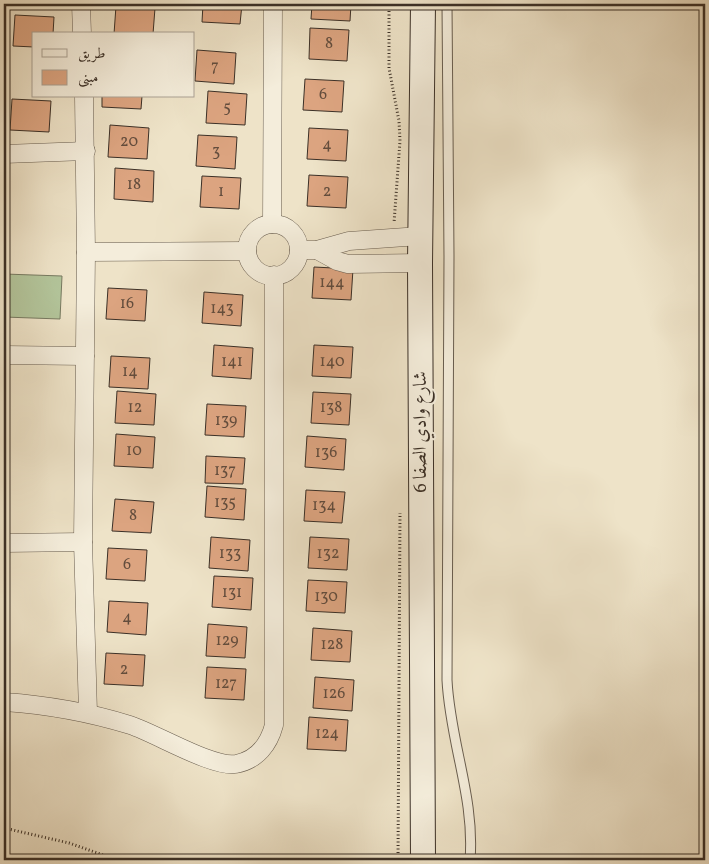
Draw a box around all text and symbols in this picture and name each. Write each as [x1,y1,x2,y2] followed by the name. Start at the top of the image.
[32,32,195,98] legend
[325,33,333,55] house number: 8
[78,44,105,65] text: طريق
[211,56,219,78] house number: 7
[78,68,98,89] text: مبنى
[319,84,327,106] house number: 6
[223,97,231,119] house number: 5
[120,131,138,153] house number: 20
[322,134,332,156] house number: 4
[212,141,220,163] house number: 3
[127,174,141,196] house number: 18
[218,181,224,203] house number: 1
[323,181,331,203] house number: 2
[319,272,345,294] house number: 144
[120,293,134,315] house number: 16
[210,298,234,320] house number: 143
[221,351,243,373] house number: 141
[319,351,345,373] house number: 140
[122,361,138,383] house number: 14
[408,371,435,493] street label: شارع وادي الصفا 6
[128,397,142,419] house number: 12
[320,397,342,419] house number: 138
[215,410,237,432] house number: 139
[126,440,142,462] house number: 10
[315,442,337,464] house number: 136
[214,460,236,482] house number: 137
[214,492,236,514] house number: 135
[312,495,336,517] house number: 134
[129,505,137,527] house number: 8
[219,543,241,565] house number: 133
[316,543,340,565] house number: 132
[123,554,131,576] house number: 6
[222,582,242,604] house number: 131
[314,586,338,608] house number: 130
[122,607,132,629] house number: 4
[216,630,238,652] house number: 129
[321,634,343,656] house number: 128
[120,659,128,681] house number: 2
[215,673,237,695] house number: 127
[323,683,345,705] house number: 126
[315,723,339,745] house number: 124

